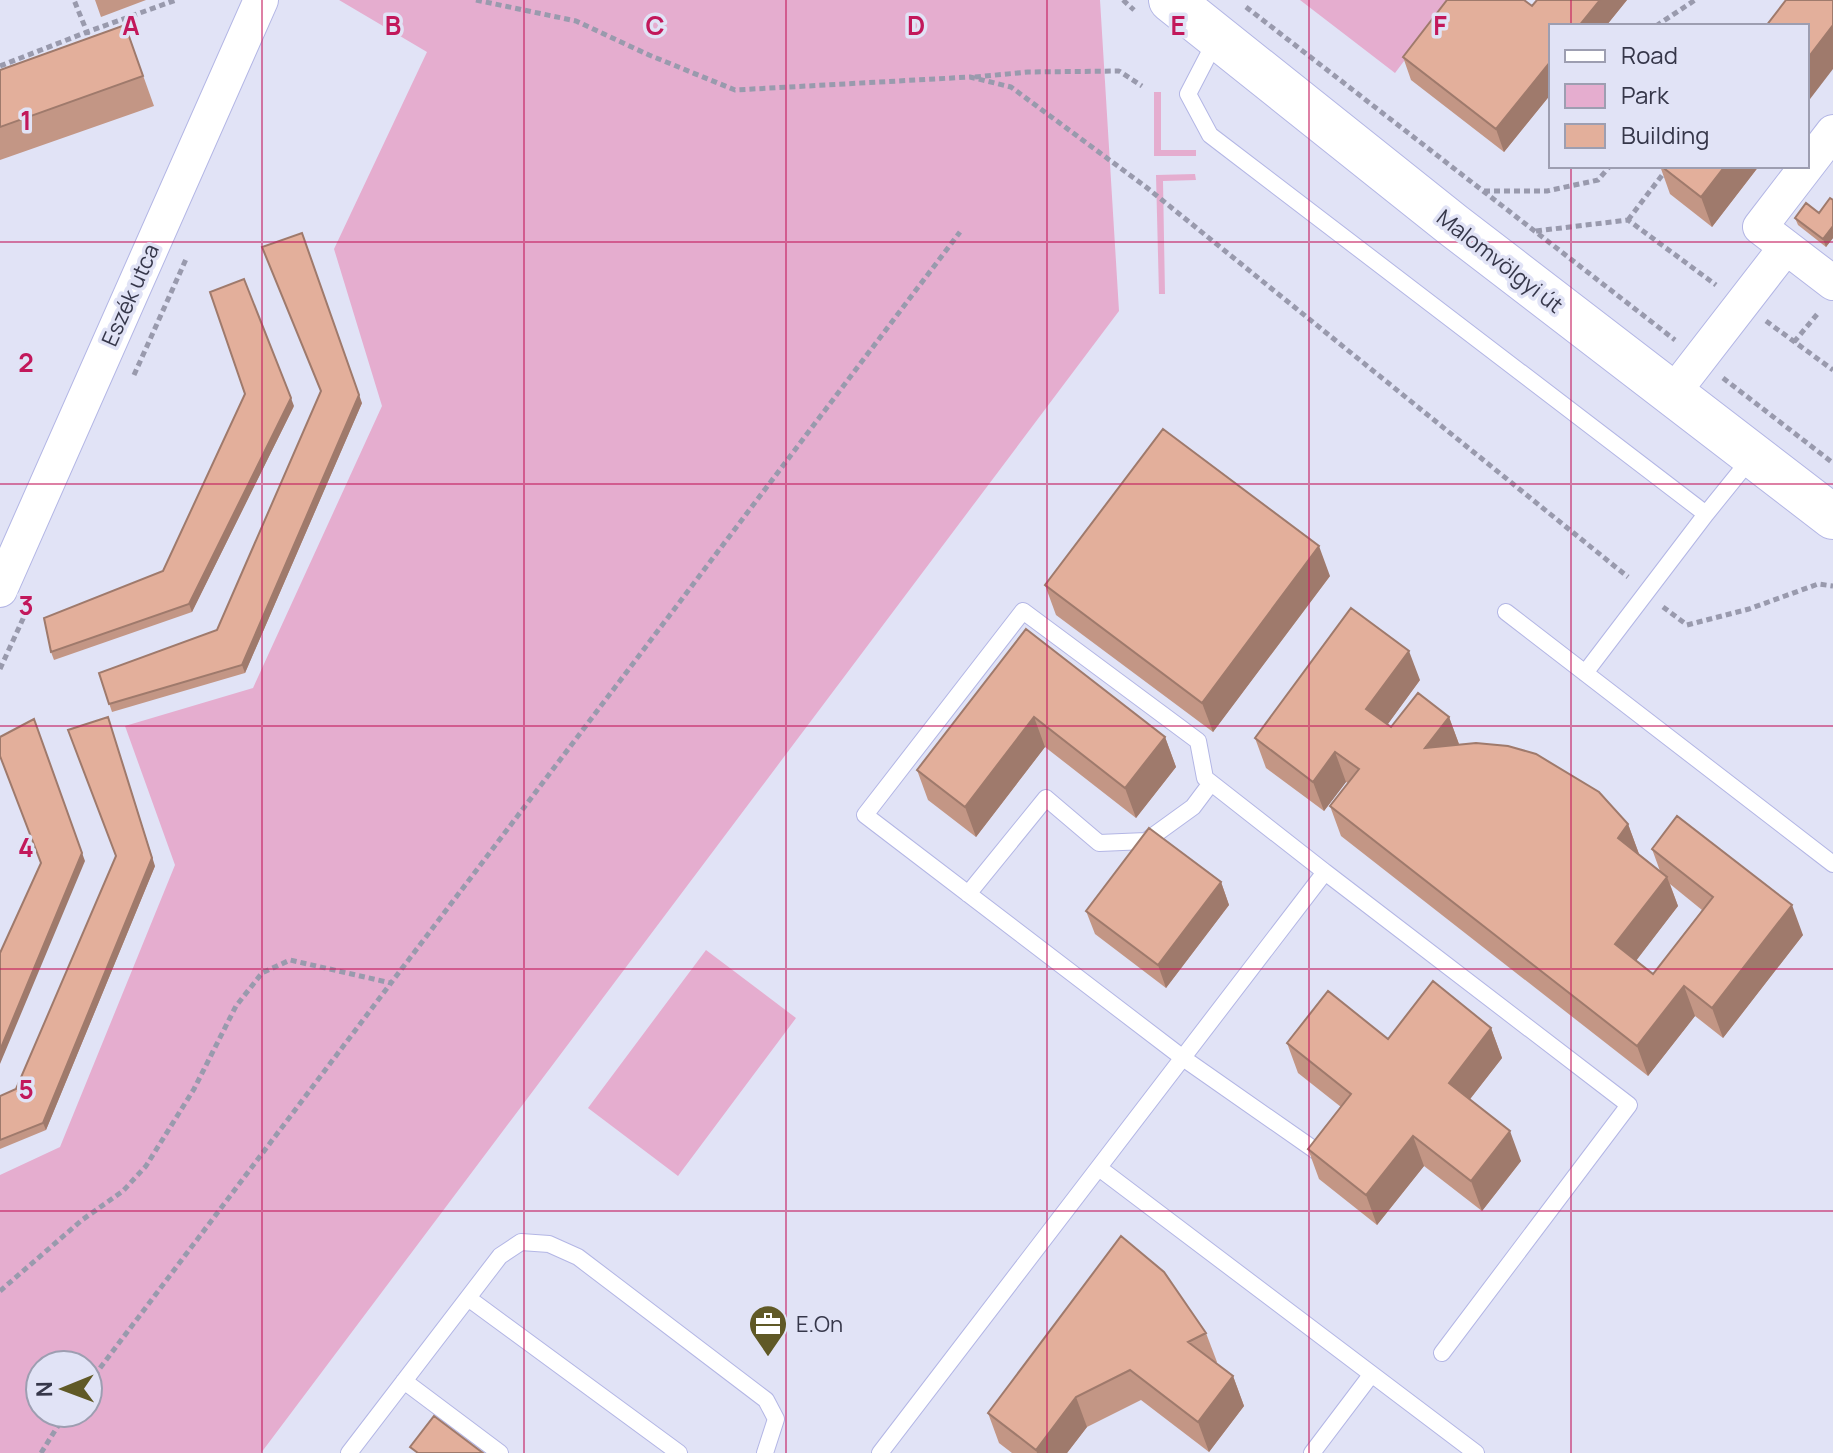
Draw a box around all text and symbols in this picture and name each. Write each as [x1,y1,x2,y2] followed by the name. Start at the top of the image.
[122,7,140,43] text: A
[385,7,401,43] text: B
[645,7,665,43] text: C
[907,7,925,43] text: D
[1170,7,1186,43] text: E
[1433,7,1447,43] text: F
[1549,24,1809,168] legend
[1621,38,1678,71] text: Road
[1621,78,1670,111] text: Park
[20,102,32,138] text: 1
[1621,118,1709,151] text: Building
[1431,202,1569,320] street label: Malomvölgyi út
[94,239,166,351] street label: Eszék utca
[18,344,34,380] text: 2
[18,587,34,623] text: 3
[18,829,34,865] text: 4
[18,1071,34,1107] text: 5
[747,1303,789,1358] office icon: E.On
[796,1309,843,1339] place label: E.On
[24,1349,104,1429] north arrow
[29,1381,59,1398] text: N

